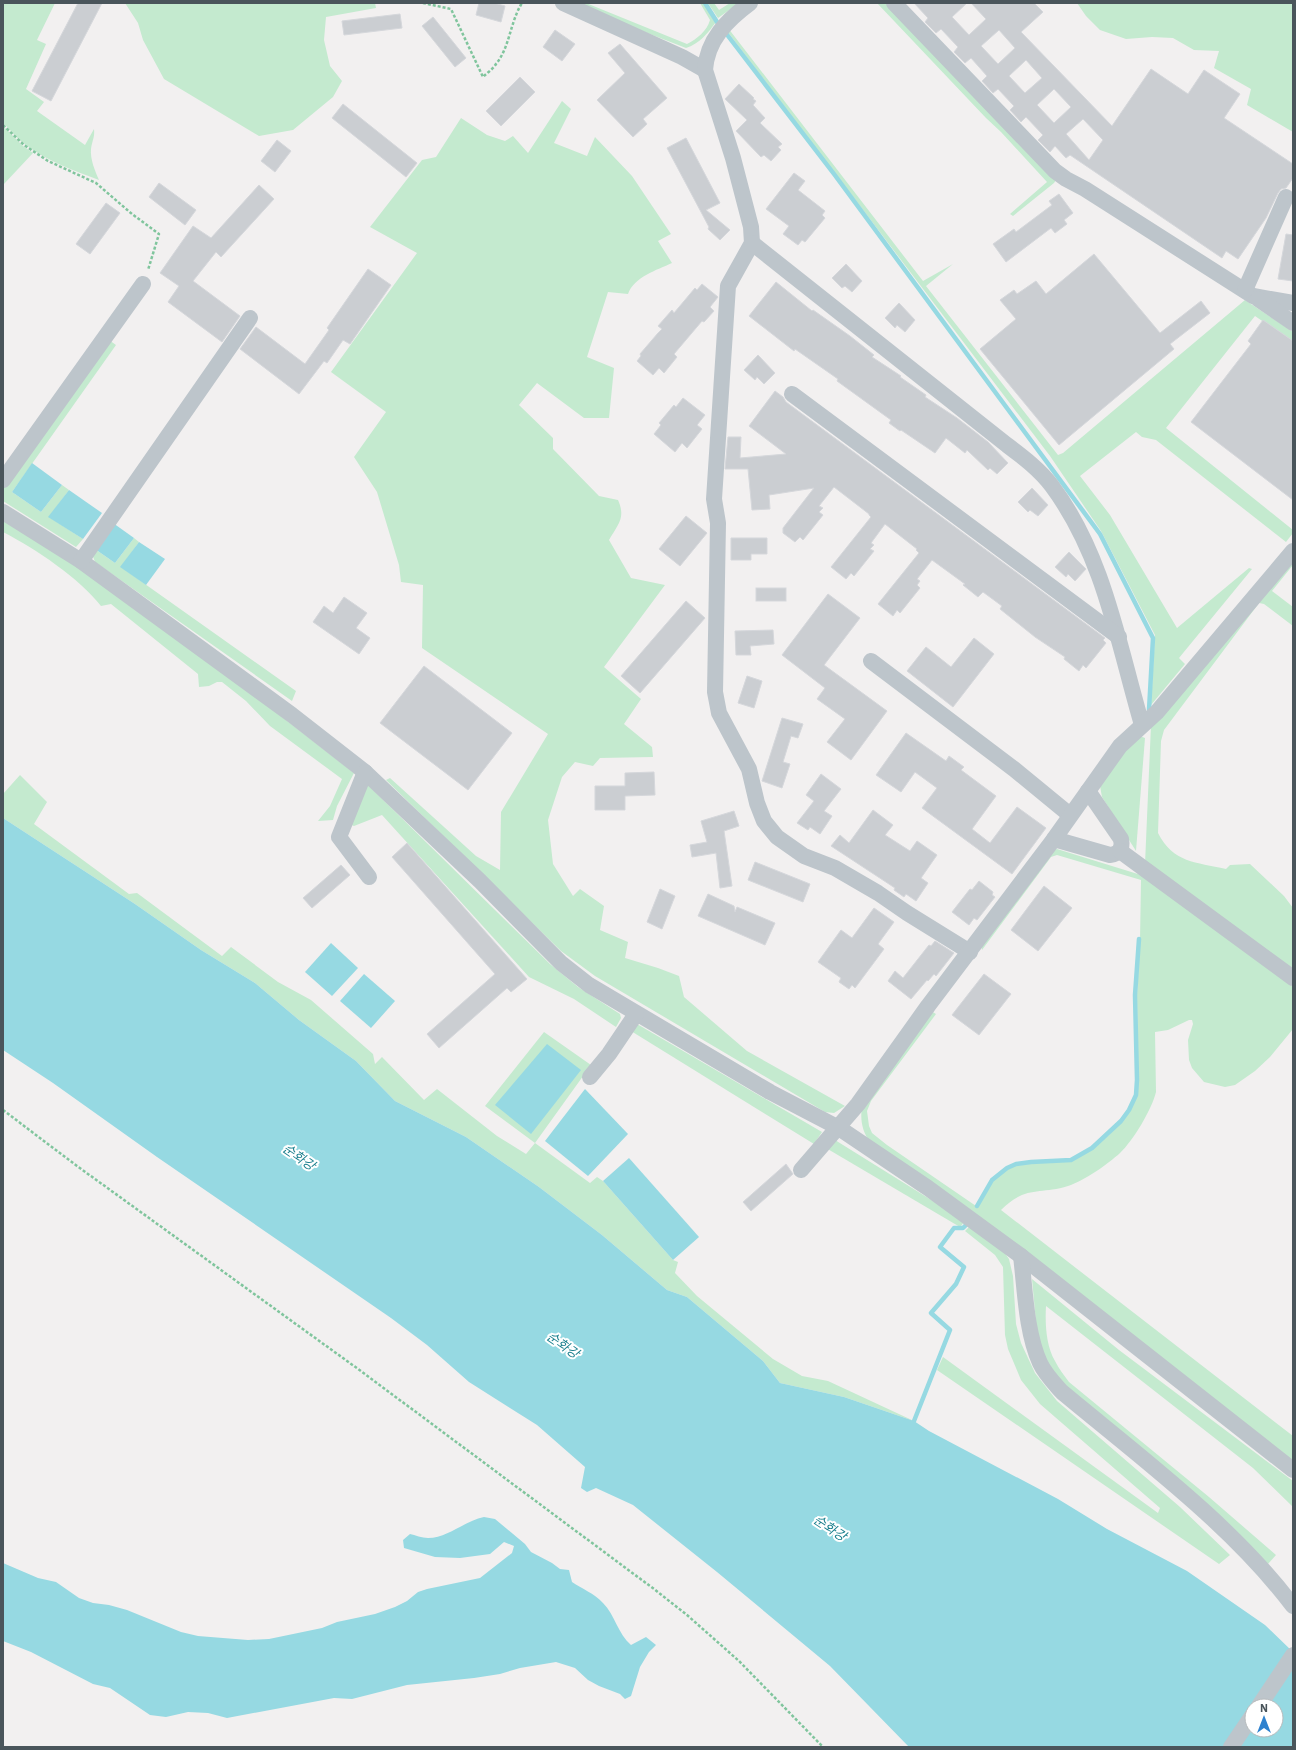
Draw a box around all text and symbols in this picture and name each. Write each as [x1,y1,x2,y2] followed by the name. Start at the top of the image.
[279,1140,320,1175] water label: 순화강
[543,1328,584,1363] water label: 순화강
[810,1511,851,1546] water label: 순화강
[1244,1698,1284,1738] north arrow
[1260,1701,1268,1715] text: N

